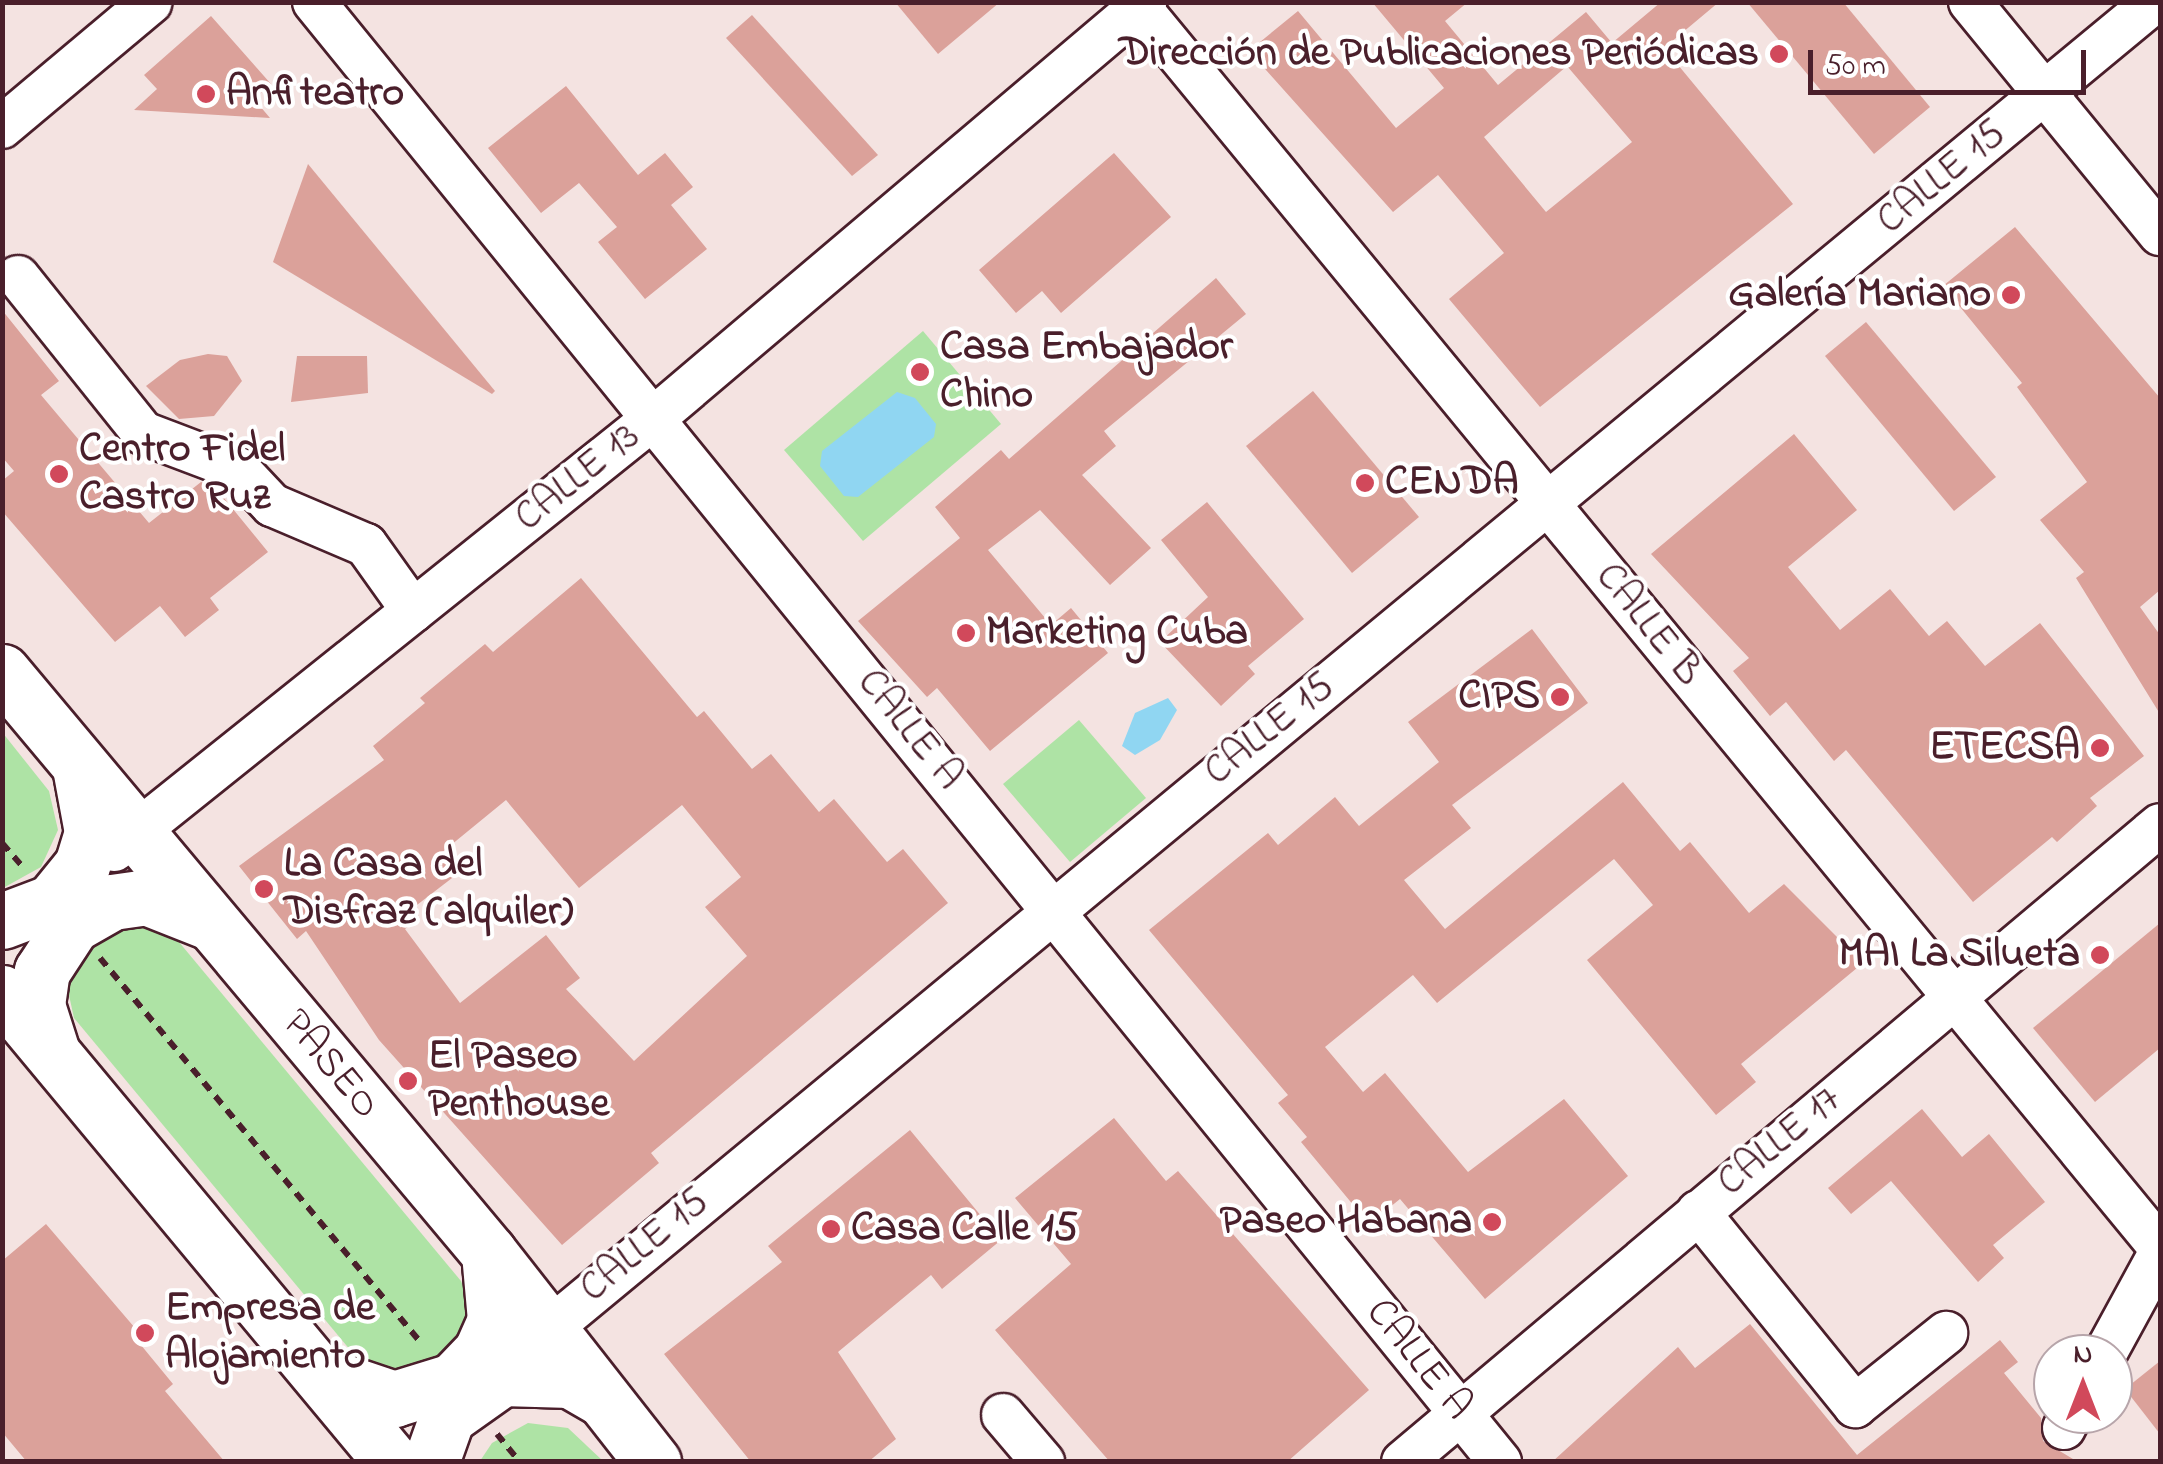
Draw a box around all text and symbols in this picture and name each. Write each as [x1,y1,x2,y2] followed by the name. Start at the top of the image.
[1119,29,1759,79] place label: Dirección de Publicaciones Periódicas
[1813,30,2090,92] scale bar
[1768,43,1790,65] marker: Dirección de Publicaciones Periódicas
[1825,45,1886,89] text: 50 m
[226,69,404,119] place label: Anfiteatro
[195,83,217,105] marker: Anfiteatro
[1867,109,2017,247] street label: CALLE 15
[1728,270,1991,320] place label: Galería Mariano
[2000,284,2022,306] marker: Galería Mariano
[940,323,1233,422] place label: Casa Embajador Chino
[909,361,931,383] marker: Casa Embajador Chino
[505,412,651,544] street label: CALLE 13
[79,425,285,524] place label: Centro Fidel Castro Ruz
[1385,458,1519,508] place label: CENDA
[48,463,70,485] marker: Centro Fidel Castro Ruz
[1354,472,1376,494] marker: CENDA
[1583,553,1713,697] street label: CALLE B
[986,608,1248,658] place label: Marketing Cuba
[955,622,977,644] marker: Marketing Cuba
[845,659,973,801] street label: CALLE A
[1195,662,1345,798] street label: CALLE 15
[1458,672,1540,722] place label: CIPS
[1549,686,1571,708] marker: CIPS
[1929,723,2080,773] place label: ETECSA
[2089,737,2111,759] marker: ETECSA
[284,840,573,938] place label: La Casa del Disfraz (alquiler)
[253,878,275,900] marker: La Casa del Disfraz (alquiler)
[1838,930,2080,980] place label: MAI La Silueta
[2089,944,2111,966] marker: MAI La Silueta
[270,1000,390,1130] street label: PASEO
[428,1032,609,1130] place label: El Paseo Penthouse
[397,1070,419,1092] marker: El Paseo Penthouse
[1708,1076,1852,1208] street label: CALLE 17
[570,1177,720,1315] street label: CALLE 15
[1220,1197,1472,1247] place label: Paseo Habana
[851,1204,1078,1254] place label: Casa Calle 15
[1481,1211,1503,1233] marker: Paseo Habana
[820,1218,842,1240] marker: Casa Calle 15
[165,1284,375,1382] place label: Empresa de Alojamiento
[1354,1289,1482,1431] street label: CALLE A
[134,1322,156,1344] marker: Empresa de Alojamiento
[2033,1334,2133,1434] north arrow
[2074,1335,2092,1376] text: N

